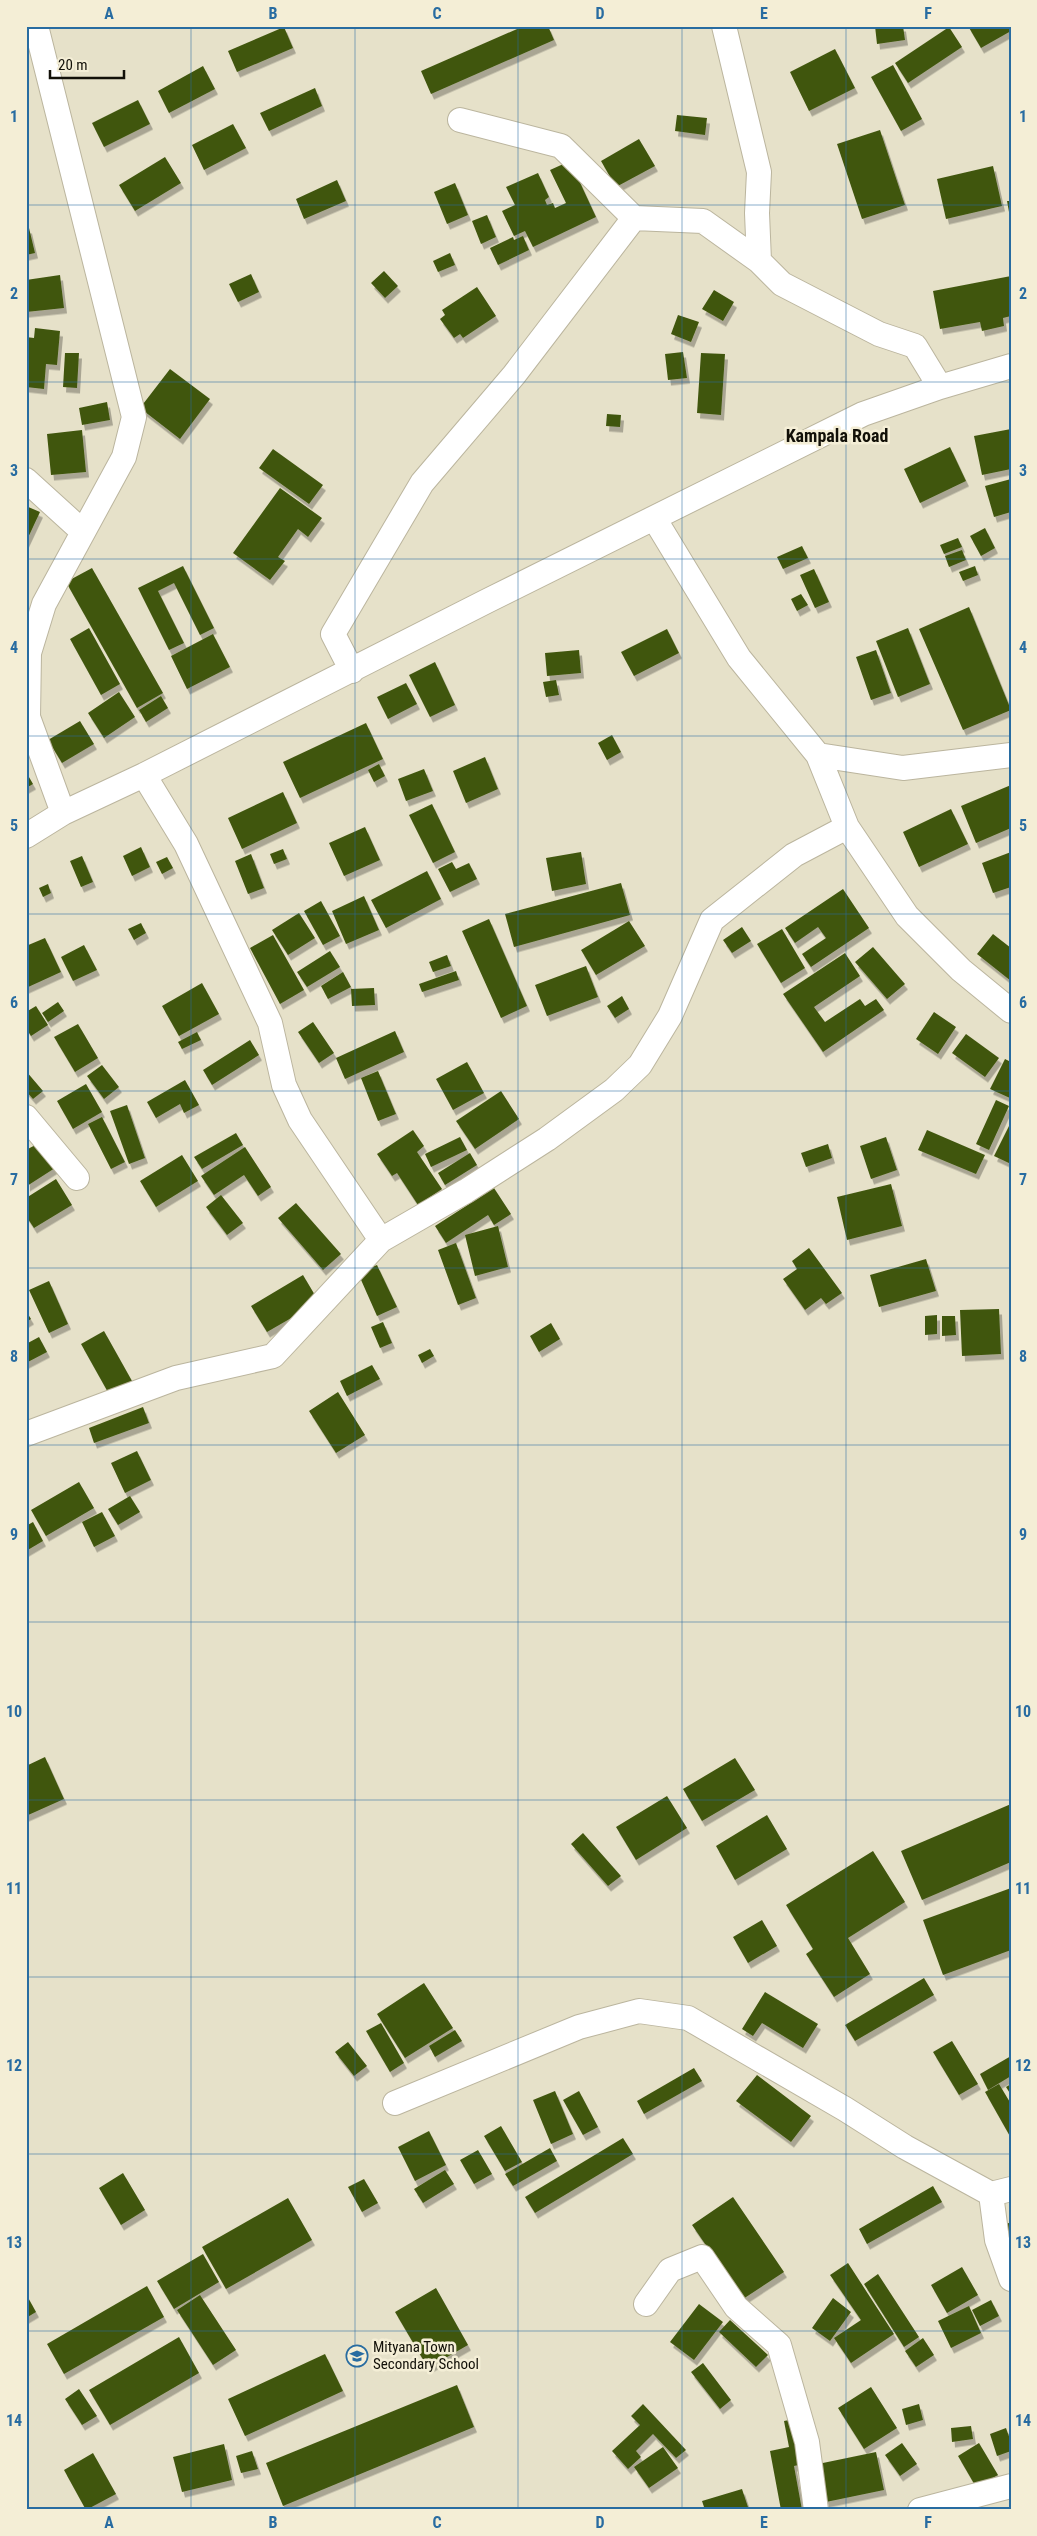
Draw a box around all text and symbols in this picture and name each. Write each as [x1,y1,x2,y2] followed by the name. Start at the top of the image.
[104,4,114,23] text: A
[269,4,278,23] text: B
[432,4,442,23] text: C
[595,4,605,23] text: D
[760,4,768,23] text: E
[924,4,932,23] text: F
[50,48,124,80] scale bar
[58,56,88,74] text: 20 m
[10,107,18,126] text: 1
[1019,107,1027,126] text: 1
[10,284,18,303] text: 2
[1019,284,1027,303] text: 2
[786,425,888,446] district label: Kampala Road
[10,461,18,480] text: 3
[1019,461,1027,480] text: 3
[10,638,18,657] text: 4
[1019,638,1027,657] text: 4
[10,816,18,835] text: 5
[1019,816,1027,835] text: 5
[10,993,18,1012] text: 6
[1019,993,1027,1012] text: 6
[10,1170,18,1189] text: 7
[1019,1170,1027,1189] text: 7
[10,1347,18,1366] text: 8
[1019,1347,1027,1366] text: 8
[10,1525,18,1544] text: 9
[1019,1525,1027,1544] text: 9
[6,1702,22,1721] text: 10
[1015,1702,1031,1721] text: 10
[6,1879,22,1898] text: 11
[1015,1879,1031,1898] text: 11
[6,2056,22,2075] text: 12
[1015,2056,1031,2075] text: 12
[6,2233,22,2252] text: 13
[1015,2233,1031,2252] text: 13
[373,2338,479,2373] place label: Mityana Town Secondary School
[345,2344,369,2368] school or university icon: Mityana Town Secondary School
[6,2411,22,2430] text: 14
[1015,2411,1031,2430] text: 14
[104,2513,114,2532] text: A
[269,2513,278,2532] text: B
[432,2513,442,2532] text: C
[595,2513,605,2532] text: D
[760,2513,768,2532] text: E
[924,2513,932,2532] text: F

